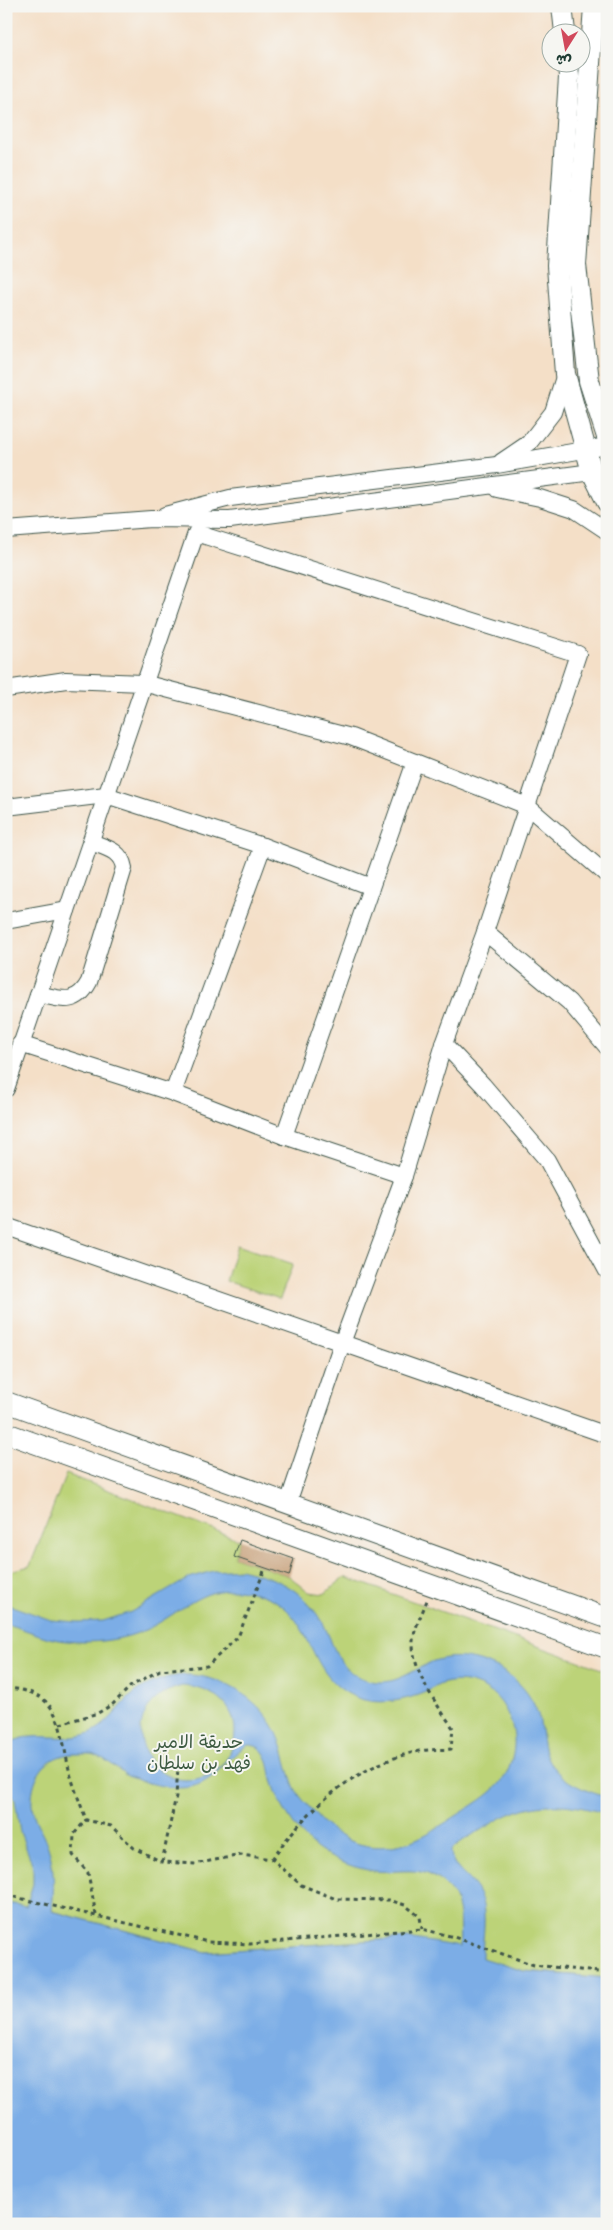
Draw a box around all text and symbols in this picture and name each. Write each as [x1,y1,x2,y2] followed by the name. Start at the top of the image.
[540,22,590,72] north arrow
[554,49,573,73] text: ش
[147,1727,251,1775] park label: حديقة الامير فهد بن سلطان

